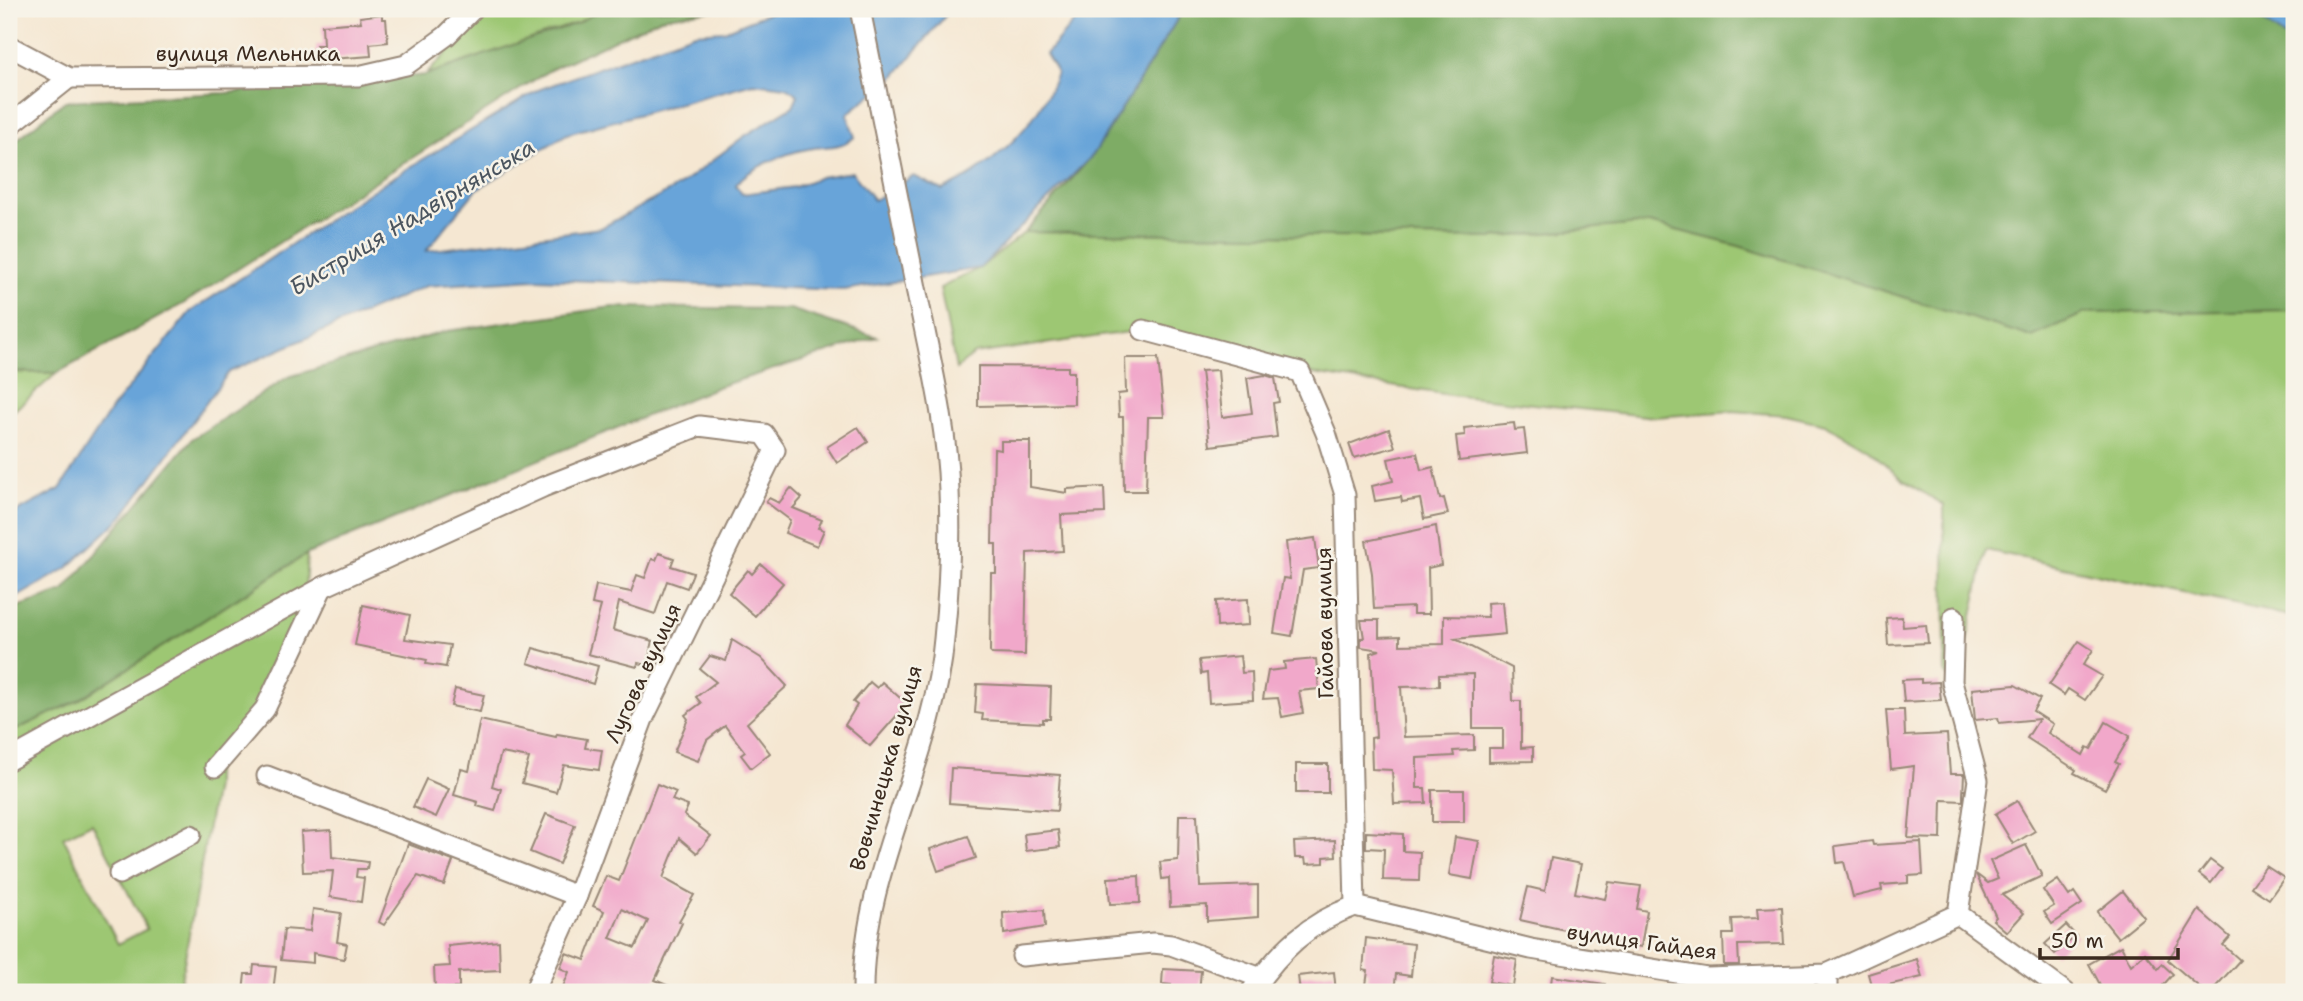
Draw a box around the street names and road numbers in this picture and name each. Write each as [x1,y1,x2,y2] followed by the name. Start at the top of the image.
[156,40,340,68] street label: вулиця Мельника
[1310,547,1340,699] street label: Гайова вулиця
[598,599,688,747] street label: Лугова вулиця
[843,662,929,874] street label: Вовчинецька вулиця
[1565,918,1719,966] street label: вулиця Гайдея

